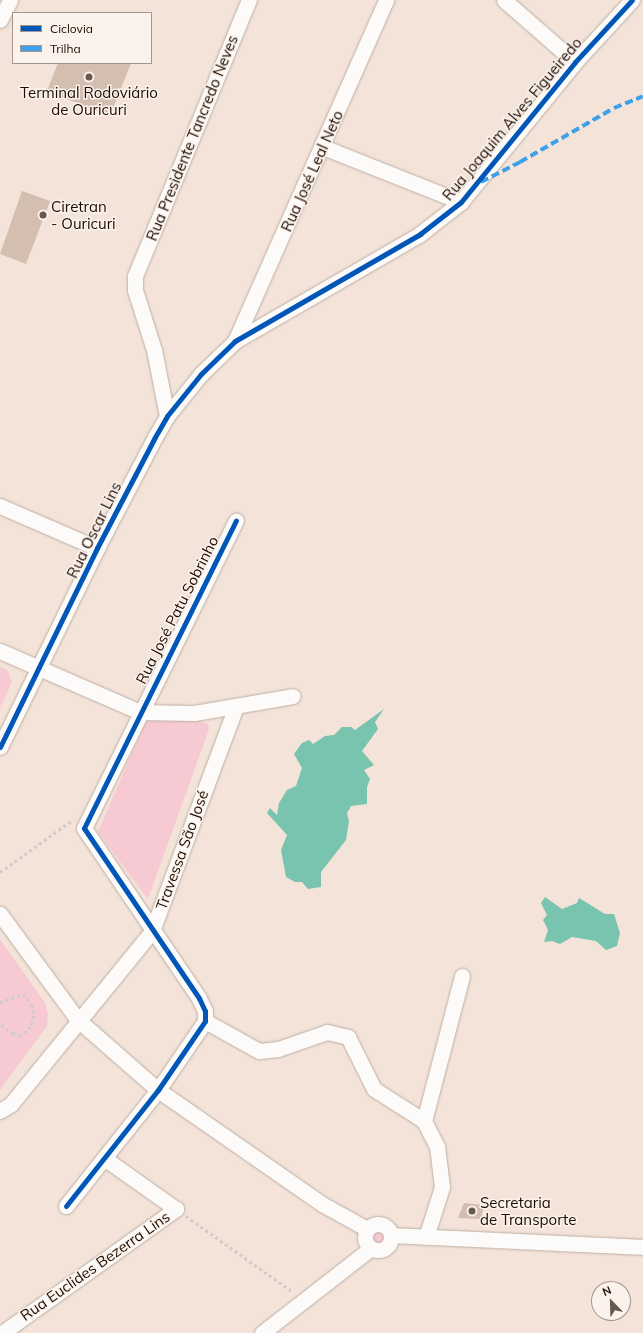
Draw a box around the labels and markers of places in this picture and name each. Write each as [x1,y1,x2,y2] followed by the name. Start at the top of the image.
[84,72,94,82] marker: Terminal Rodoviário de Ouricuri
[20,83,158,118] place label: Terminal Rodoviário de Ouricuri
[51,197,116,232] place label: Ciretran - Ouricuri
[38,210,48,220] marker: Ciretran - Ouricuri
[480,1193,576,1228] place label: Secretaria de Transporte
[467,1206,477,1216] marker: Secretaria de Transporte

